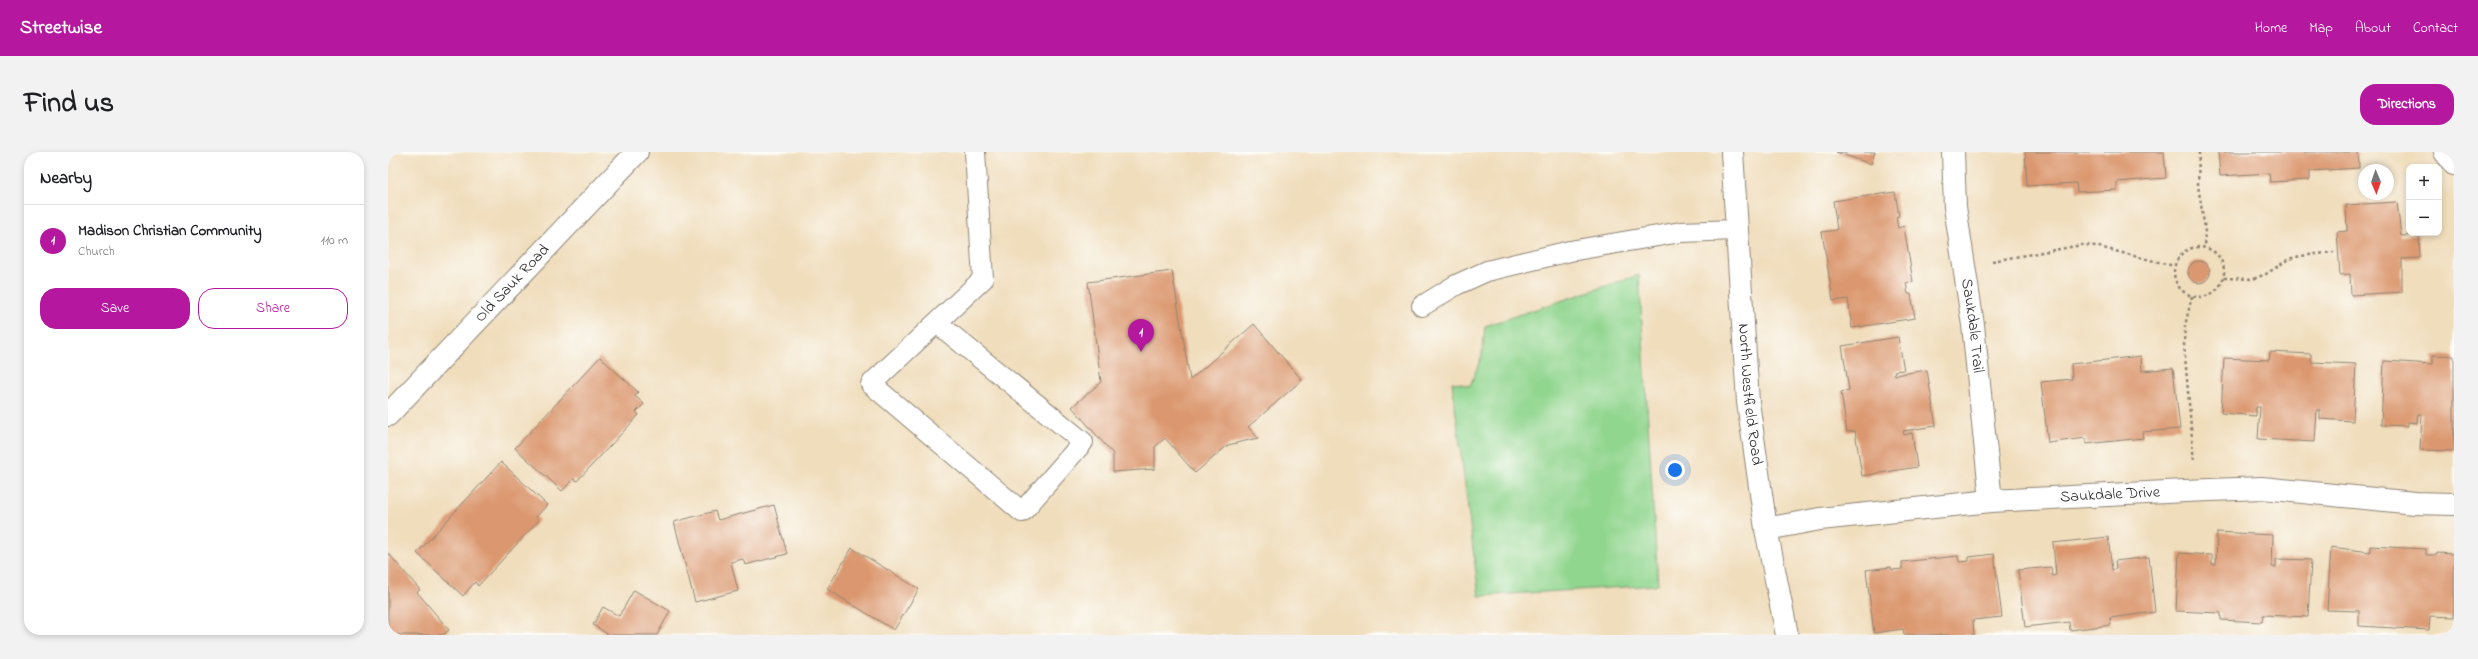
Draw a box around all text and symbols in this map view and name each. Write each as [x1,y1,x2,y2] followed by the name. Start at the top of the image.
[20,15,102,42] text: Streetwise
[2255,18,2287,39] text: Home
[2309,18,2333,39] text: Map
[2355,18,2391,39] text: About
[2413,18,2458,39] text: Contact
[24,84,114,125] text: Find us
[2360,84,2454,125] button: Directions
[2358,164,2394,200] north arrow
[2406,164,2442,236] map controls
[2406,164,2442,200] button: +
[40,166,92,191] text: Nearby
[2406,200,2442,236] button: −
[78,220,262,242] text: Madison Christian Community
[51,231,55,250] text: 1
[321,231,348,250] text: 110 m
[469,239,556,328] street label: Old Sauk Road
[78,242,115,261] text: Church
[1954,277,1990,374] street label: Saukdale Trail
[40,288,190,329] button: Save
[198,288,348,329] button: Share
[1128,319,1154,352] pin: 1
[1731,323,1769,467] street label: North Westfield Road
[1665,460,1685,480] your location
[2059,480,2161,509] street label: Saukdale Drive

